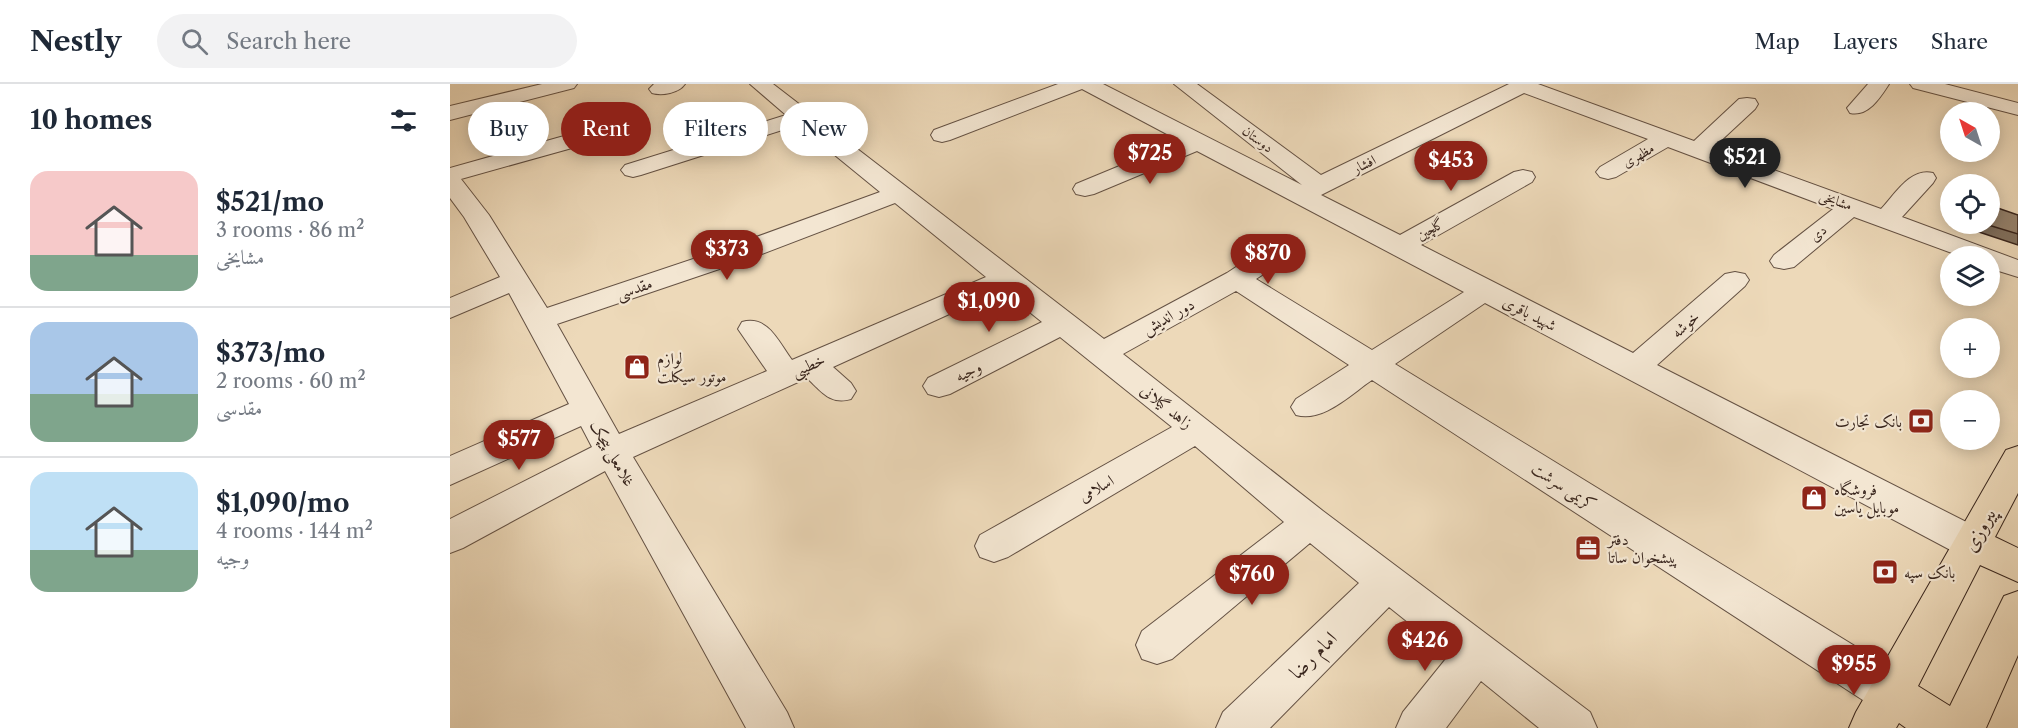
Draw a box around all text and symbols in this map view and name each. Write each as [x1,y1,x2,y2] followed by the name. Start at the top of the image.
[157,14,577,68] search box
[30,24,121,58] text: Nestly
[178,25,211,58] icon: search
[226,28,351,55] text: Search here
[1755,29,1800,54] text: Map
[1833,29,1898,54] text: Layers
[1931,29,1988,54] text: Share
[468,102,549,156] chip: Buy
[561,102,651,156] chip: Rent
[663,102,768,156] chip: Filters
[780,102,868,156] chip: New
[1940,102,2000,162] north arrow
[1940,102,2000,450] map controls
[30,104,152,136] text: 10 homes
[387,104,420,137] icon: filters
[1239,121,1277,157] street label: دوستان
[1114,134,1186,185] pin: $725
[1709,138,1781,189] pin: $521
[1619,139,1657,171] street label: مظهری
[1128,141,1172,165] text: $725
[1415,141,1487,192] pin: $453
[1723,145,1767,169] text: $521
[1428,148,1474,172] text: $453
[1348,151,1379,178] street label: افشار
[1940,174,2000,234] button: locate
[216,186,324,218] text: $521/mo
[1817,186,1855,215] street label: مشایخی
[78,195,150,267] icon: home
[1413,214,1448,245] street label: گلچین
[216,218,364,242] text: 3 rooms · 86 m²
[1806,221,1830,245] street label: دی
[691,230,763,281] pin: $373
[1232,234,1304,285] pin: $870
[705,237,749,261] text: $373
[1245,241,1291,265] text: $870
[216,245,264,269] text: مشایخی
[1940,246,2000,306] button: layers
[613,273,655,305] street label: مقدسی
[940,282,1038,333] pin: $1,090
[958,289,1020,313] text: $1,090
[1499,291,1560,336] street label: شهید باقری
[1138,293,1198,339] street label: دور اندیش
[1667,306,1704,343] street label: خوشه
[1940,318,2000,378] button: +
[216,337,325,369] text: $373/mo
[78,346,150,418] icon: home
[657,348,727,387] place label: لوازم موتور سیکلت
[788,349,830,385] street label: خطیبی
[622,352,652,382] shop icon: لوازم موتور سیکلت
[952,356,984,386] street label: وجیه
[216,369,366,393] text: 2 rooms · 60 m²
[1137,379,1197,433] street label: زاهد گیلانی
[1940,390,2000,450] button: −
[216,396,262,420] text: مقدسی
[1906,406,1936,436] bank icon: بانک تجارت
[1835,411,1902,431] place label: بانک تجارت
[584,416,640,491] street label: غلامعلی پیچک
[483,420,555,471] pin: $577
[497,427,541,451] text: $577
[1527,458,1600,516] street label: کریمی سرشت
[1075,470,1117,506] street label: اسلامی
[1834,479,1899,519] place label: فروشگاه موبایل یاسین
[1799,483,1829,513] shop icon: فروشگاه موبایل یاسین
[216,487,349,519] text: $1,090/mo
[78,496,150,568] icon: home
[1957,503,2004,557] street label: پیروزی
[216,519,373,543] text: 4 rooms · 144 m²
[1606,529,1678,569] place label: دفتر پیشخوان ساتا
[1573,533,1603,563] office icon: دفتر پیشخوان ساتا
[216,546,250,570] text: وجیه
[1216,555,1288,606] pin: $760
[1870,557,1900,587] bank icon: بانک سپه
[1229,562,1275,586] text: $760
[1904,562,1955,584] place label: بانک سپه
[1389,621,1461,672] pin: $426
[1284,626,1346,688] street label: امام رضا
[1402,628,1448,652] text: $426
[1818,645,1890,696] pin: $955
[1831,652,1877,676] text: $955

